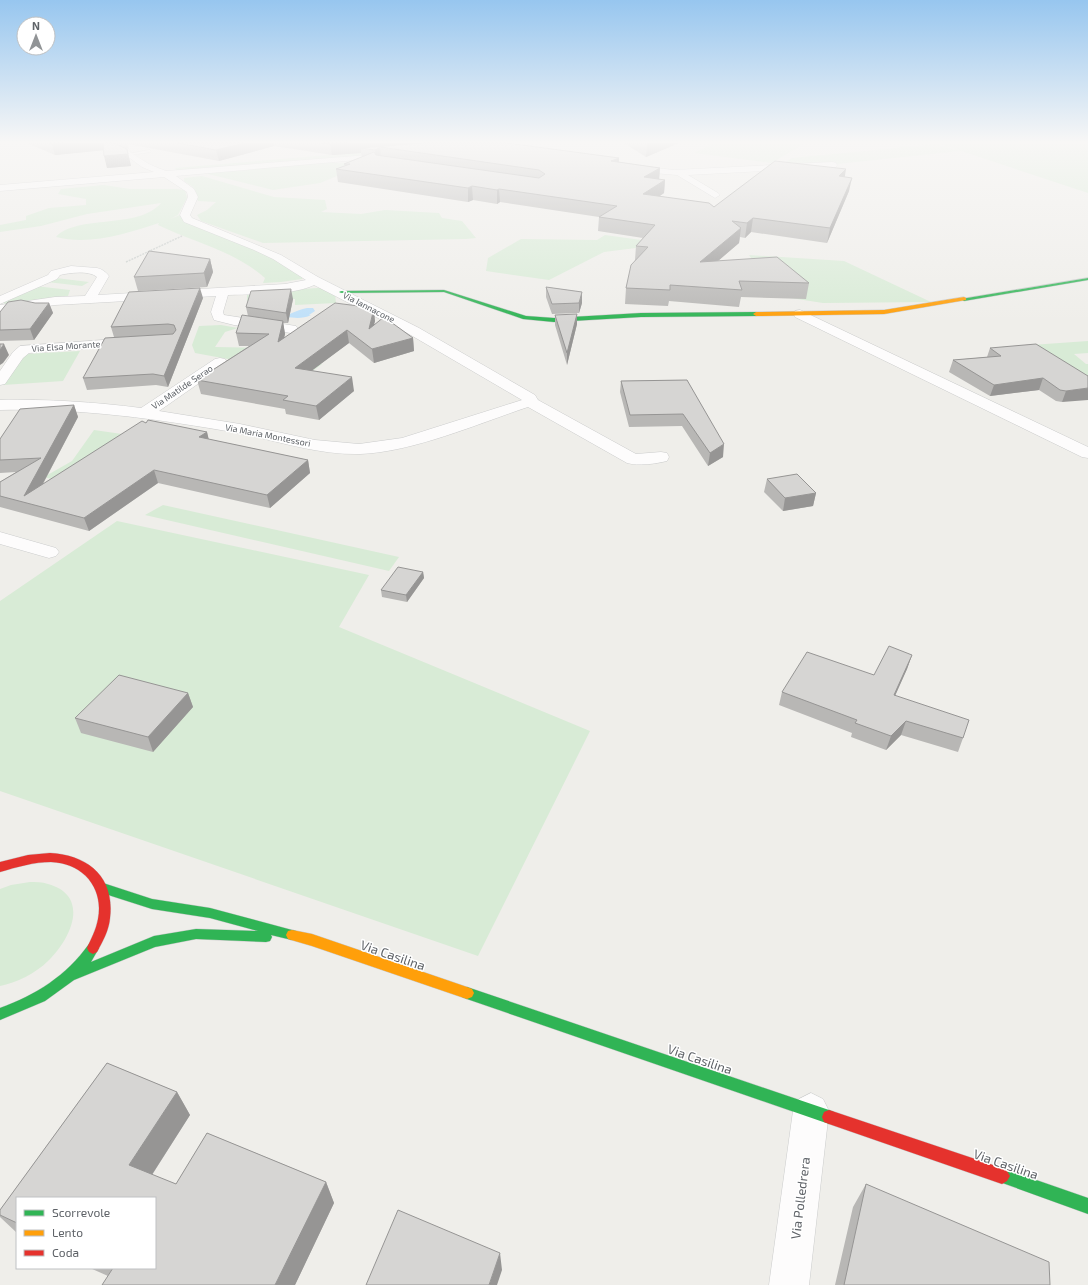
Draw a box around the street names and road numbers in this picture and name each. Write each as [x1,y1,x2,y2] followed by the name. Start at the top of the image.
[341,289,397,325] street label: Via Iannacone
[31,338,101,354] street label: Via Elsa Morante
[149,362,215,412] street label: Via Matilde Serao
[224,421,312,449] street label: Via Maria Montessori
[359,936,427,974] street label: Via Casilina
[666,1040,734,1078] street label: Via Casilina
[972,1145,1040,1183] street label: Via Casilina
[787,1156,813,1240] street label: Via Polledrera

